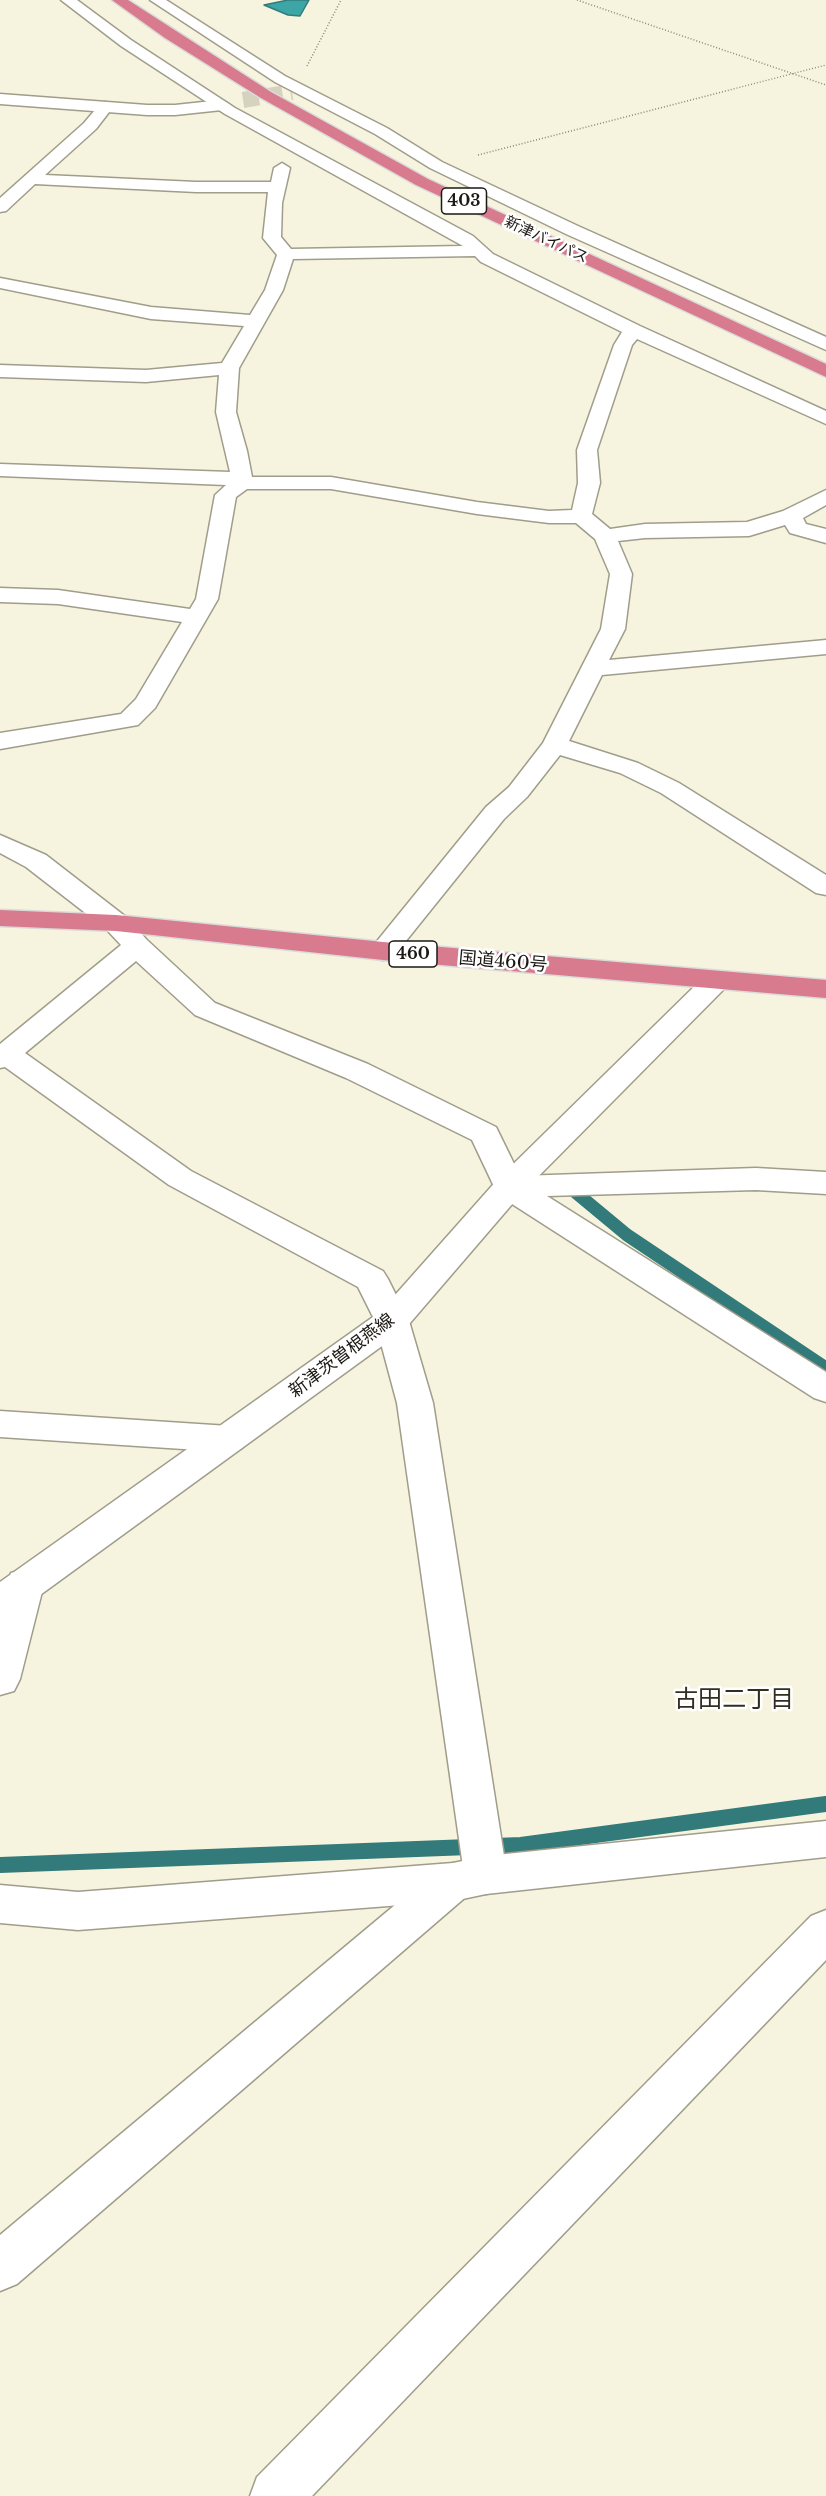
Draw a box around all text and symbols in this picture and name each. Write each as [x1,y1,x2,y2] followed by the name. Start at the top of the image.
[442,188,486,214] road number: 403
[501,213,591,267] street label: 新津バイパス
[389,941,437,967] road number: 460
[458,947,548,977] street label: 国道460号
[285,1309,399,1403] street label: 新津茨曽根燕線
[674,1686,794,1714] district label: 古田二丁目

